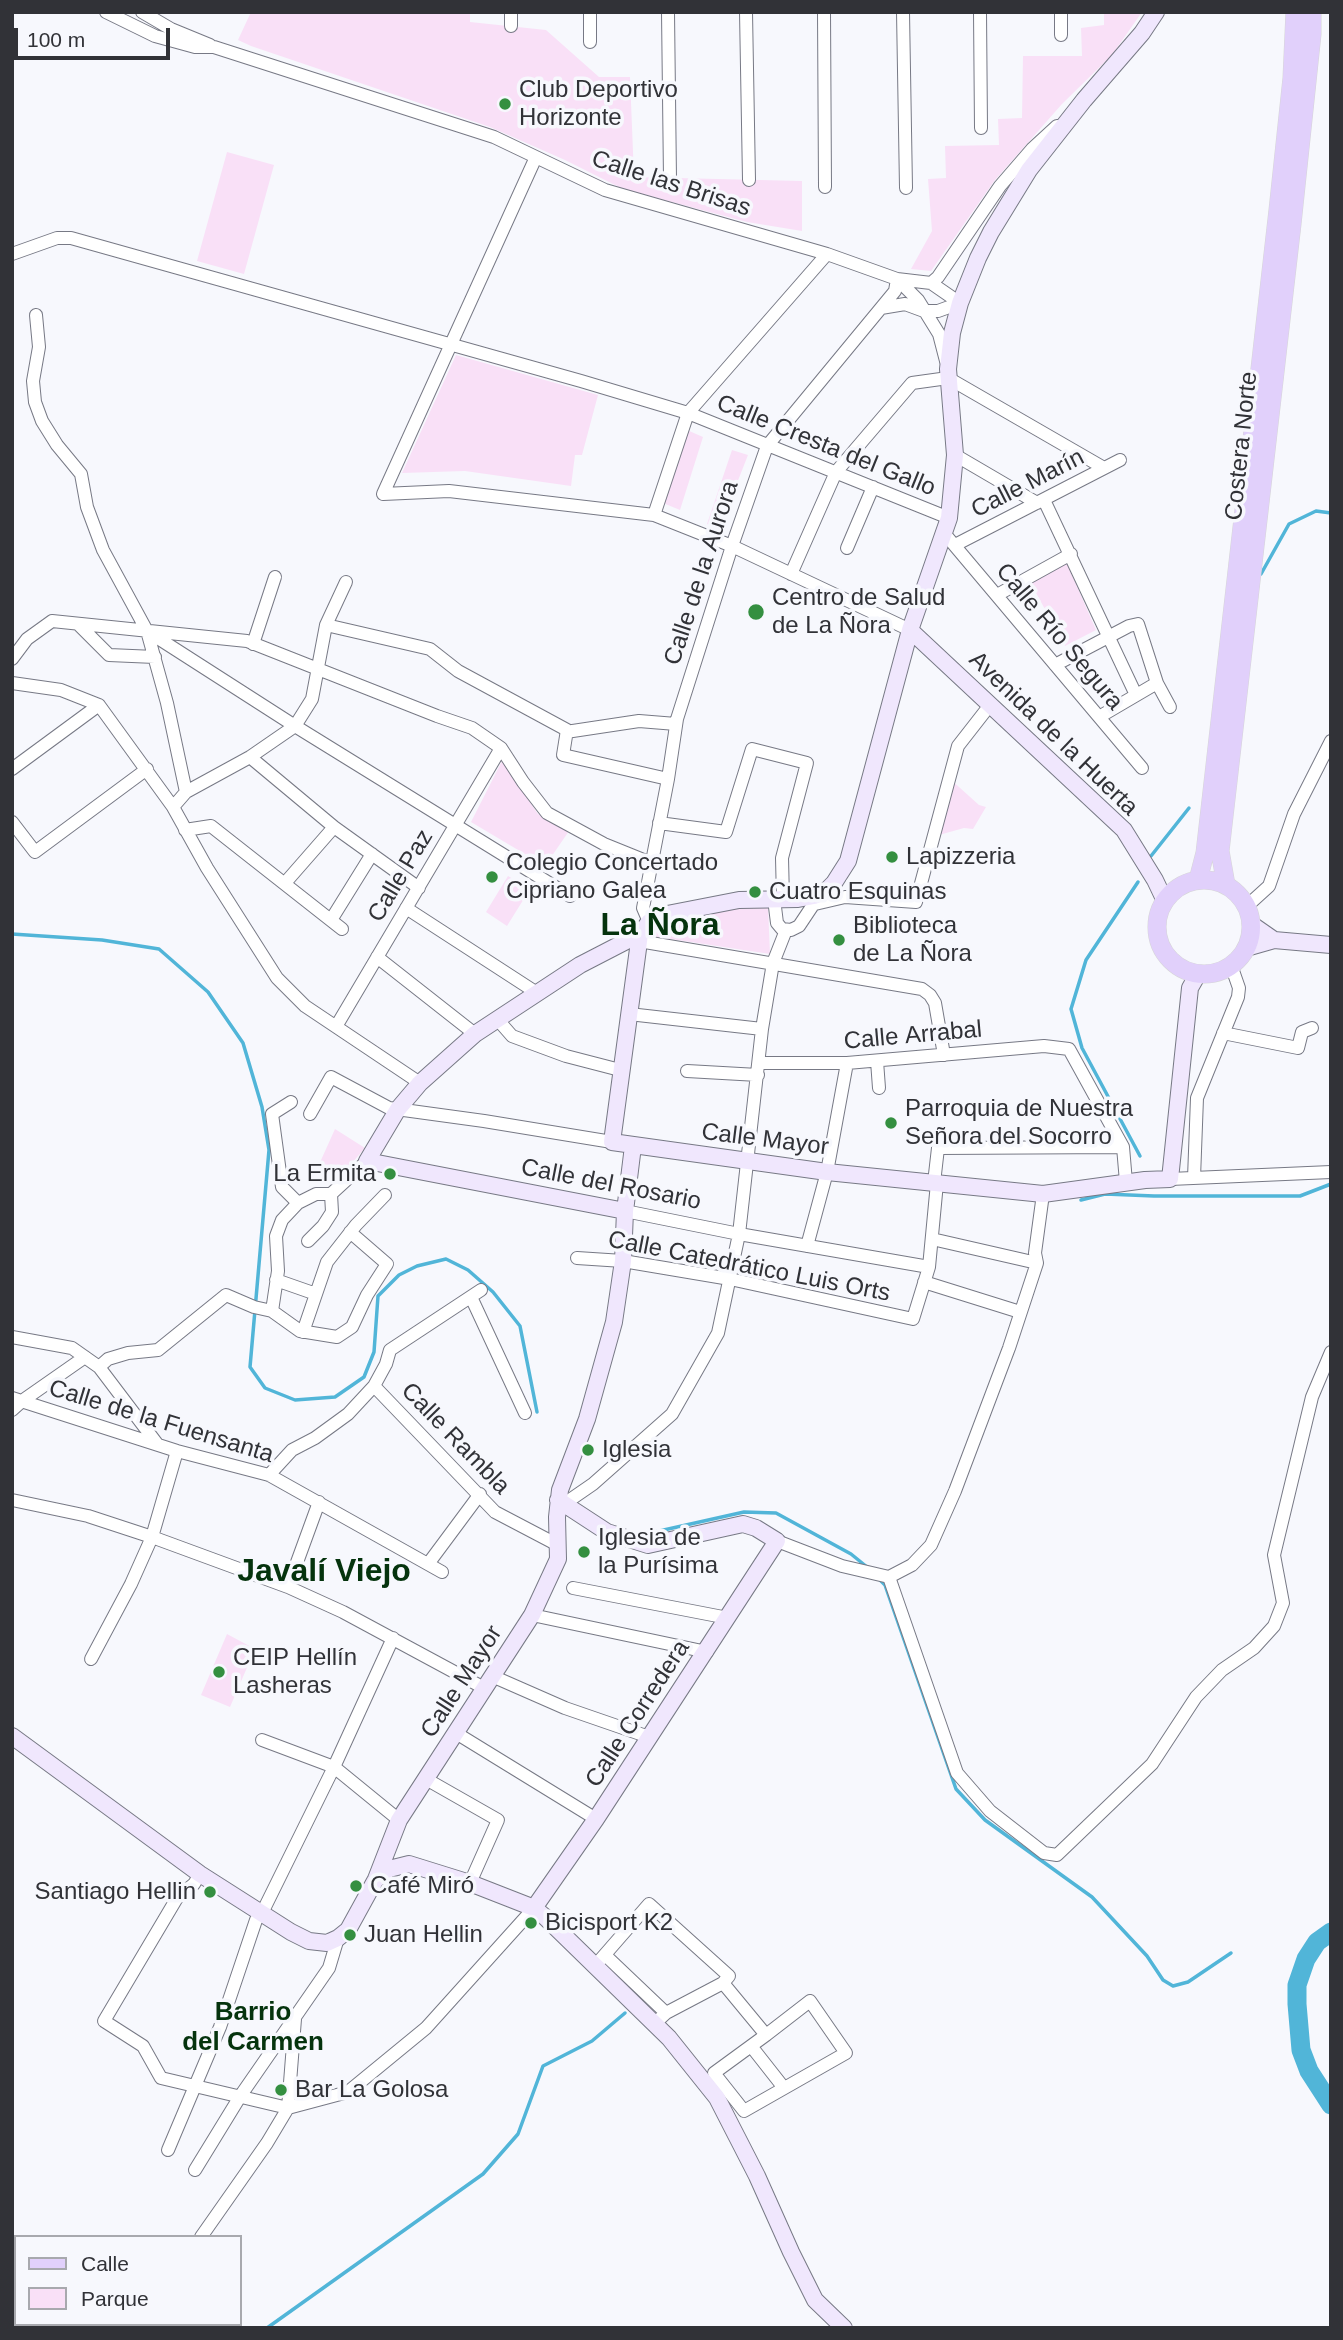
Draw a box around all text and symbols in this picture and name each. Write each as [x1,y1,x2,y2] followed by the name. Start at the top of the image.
[18,14,173,58] scale bar
[27,28,85,51] text: 100 m
[519,76,678,132] place label: Club Deportivo Horizonte
[497,96,513,112] marker: Club Deportivo Horizonte
[588,145,754,223] street label: Calle las Brisas
[1220,370,1264,522] street label: Costera Norte
[712,389,940,503] street label: Calle Cresta del Gallo
[967,443,1089,525] street label: Calle Marín
[659,477,745,669] street label: Calle de la Aurora
[989,558,1129,716] street label: Calle Río Segura
[772,584,945,640] place label: Centro de Salud de La Ñora
[746,602,766,622] marker: Centro de Salud de La Ñora
[963,646,1143,822] street label: Avenida de la Huerta
[362,825,440,927] street label: Calle Paz
[906,843,1015,871] place label: Lapizzeria
[506,849,718,905] place label: Colegio Concertado Cipriano Galea
[884,849,900,865] marker: Lapizzeria
[484,869,500,885] marker: Colegio Concertado Cipriano Galea
[769,878,946,906] place label: Cuatro Esquinas
[747,884,763,900] marker: Cuatro Esquinas
[600,907,720,945] district label: La Ñora
[853,912,972,968] place label: Biblioteca de La Ñora
[831,932,847,948] marker: Biblioteca de La Ñora
[843,1016,983,1056] street label: Calle Arrabal
[905,1095,1133,1151] place label: Parroquia de Nuestra Señora del Socorro
[883,1115,899,1131] marker: Parroquia de Nuestra Señora del Socorro
[700,1118,830,1162] street label: Calle Mayor
[519,1153,703,1217] street label: Calle del Rosario
[273,1160,376,1188] place label: La Ermita
[382,1166,398,1182] marker: La Ermita
[605,1226,893,1308] street label: Calle Catedrático Luis Orts
[45,1374,277,1470] street label: Calle de la Fuensanta
[395,1377,515,1501] street label: Calle Rambla
[602,1436,671,1464] place label: Iglesia
[580,1442,596,1458] marker: Iglesia
[598,1524,718,1580] place label: Iglesia de la Purísima
[576,1544,592,1560] marker: Iglesia de la Purísima
[237,1553,411,1591] district label: Javalí Viejo
[415,1620,509,1744] street label: Calle Mayor
[580,1635,696,1793] street label: Calle Corredera
[233,1644,357,1700] place label: CEIP Hellín Lasheras
[211,1664,227,1680] marker: CEIP Hellín Lasheras
[370,1872,474,1900] place label: Café Miró
[35,1878,196,1906] place label: Santiago Hellin
[348,1878,364,1894] marker: Café Miró
[202,1884,218,1900] marker: Santiago Hellin
[545,1909,673,1937] place label: Bicisport K2
[523,1915,539,1931] marker: Bicisport K2
[364,1921,483,1949] place label: Juan Hellin
[342,1927,358,1943] marker: Juan Hellin
[182,1997,324,2058] district label: Barrio del Carmen
[295,2076,448,2104] place label: Bar La Golosa
[273,2082,289,2098] marker: Bar La Golosa
[14,2235,242,2326] legend
[81,2252,129,2275] text: Calle
[81,2287,149,2310] text: Parque

